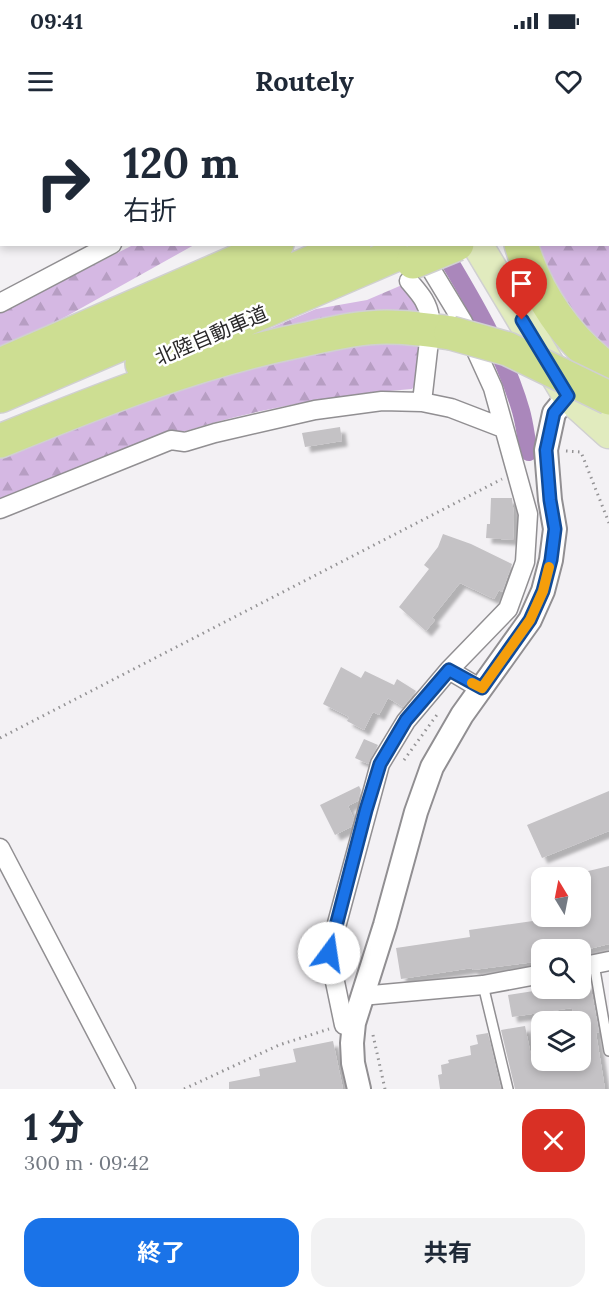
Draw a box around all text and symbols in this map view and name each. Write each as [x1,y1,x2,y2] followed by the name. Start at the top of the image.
[30,7,83,35] text: 09:41
[255,64,354,98] text: Routely
[24,65,57,98] icon: menu
[552,65,585,98] icon: heart
[123,136,239,190] text: 120 m
[24,144,102,222] icon: right
[123,193,177,227] text: 右折
[496,258,547,320] pin
[505,267,538,300] icon: arrive
[151,300,271,370] street label: 北陸自動車道
[531,867,591,927] north arrow
[531,867,591,1071] map controls
[297,921,361,985] position arrow
[531,939,591,999] button: search
[531,1011,591,1071] button: layers
[24,1104,84,1150] text: 1 分
[522,1109,585,1172] button: close
[24,1150,149,1175] text: 300 m · 09:42
[24,1218,299,1287] button: 終了
[311,1218,585,1287] button: 共有

